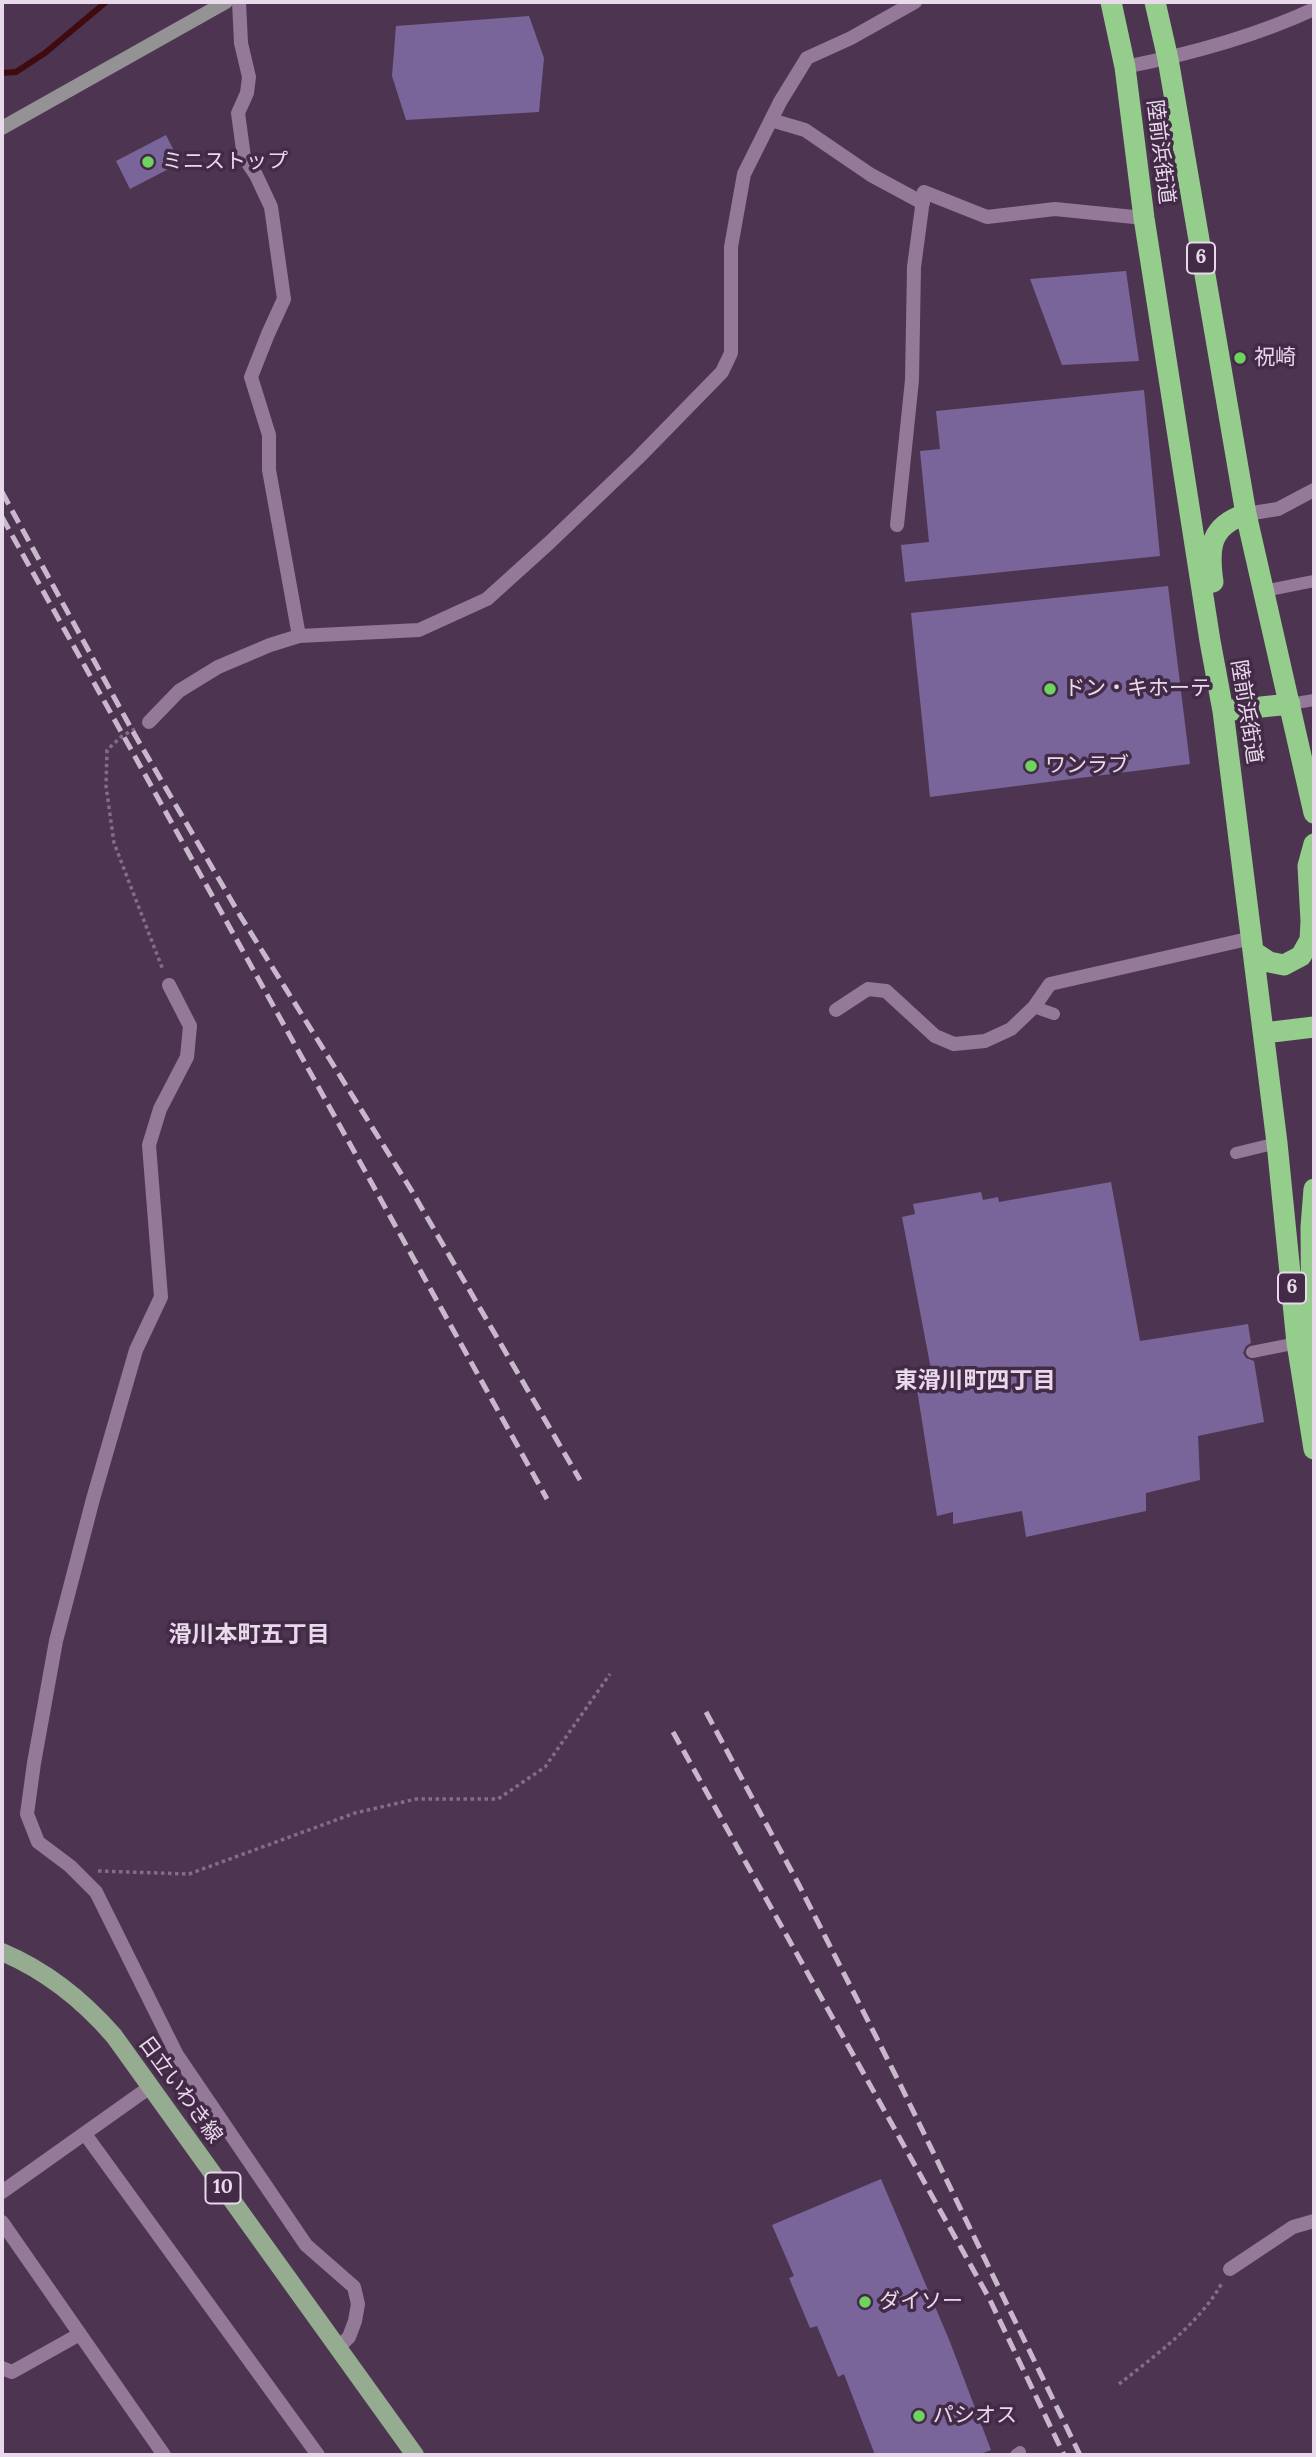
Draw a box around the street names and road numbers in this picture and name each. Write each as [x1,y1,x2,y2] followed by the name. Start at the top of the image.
[1141,98,1179,206] street label: 陸前浜街道
[1187,242,1215,274] road number: 6
[1225,658,1267,766] street label: 陸前浜街道
[1278,1272,1306,1304] road number: 6
[133,2032,227,2148] street label: 日立いわき線
[206,2172,241,2204] road number: 10

